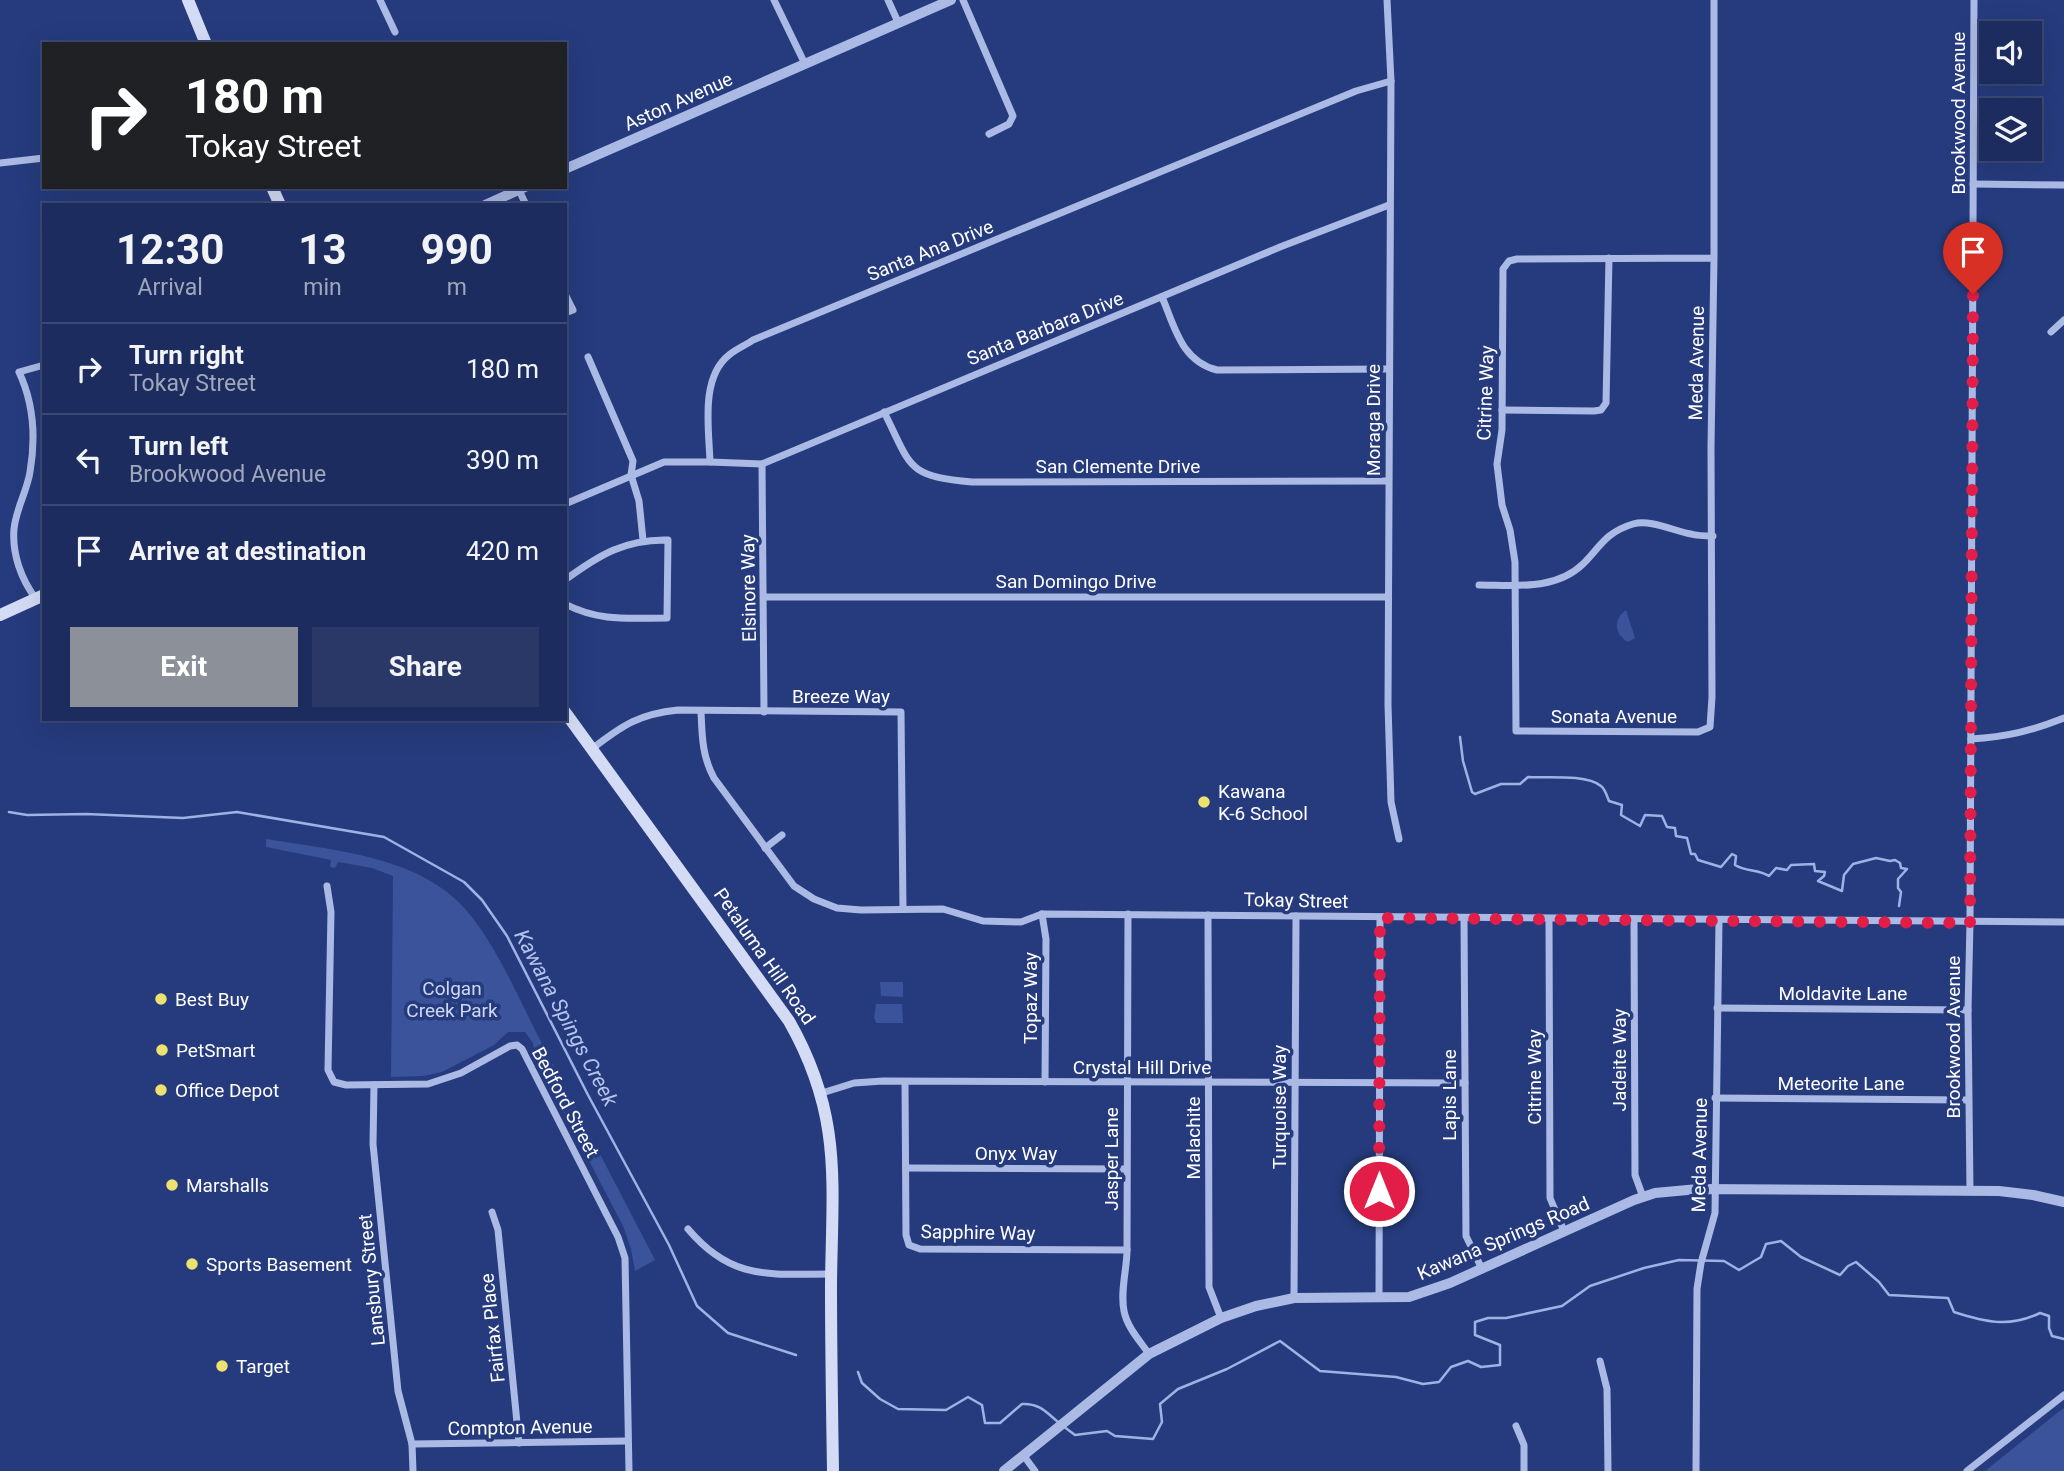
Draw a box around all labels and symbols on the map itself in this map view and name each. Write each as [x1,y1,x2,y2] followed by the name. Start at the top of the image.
[1947,32,1970,194] street label: Brookwood Avenue
[620,67,736,136] street label: Aston Avenue
[864,215,997,286] street label: Santa Ana Drive
[1943,222,2003,294] pin
[964,287,1127,370] street label: Santa Barbara Drive
[1684,306,1709,420] street label: Meda Avenue
[1472,345,1499,441] street label: Citrine Way
[1362,364,1385,476] street label: Moraga Drive
[1036,455,1200,478] street label: San Clemente Drive
[736,534,761,642] street label: Elsinore Way
[996,570,1156,593] street label: San Domingo Drive
[792,685,890,708] street label: Breeze Way
[1551,705,1677,728] street label: Sonata Avenue
[1218,780,1308,825] place label: Kawana K-6 School
[1196,794,1212,810] marker: Kawana K-6 School
[709,884,820,1029] street label: Petaluma Hill Road
[1243,888,1349,913] street label: Tokay Street
[509,926,623,1111] water label: Kawana Spings Creek
[1019,952,1042,1044] street label: Topaz Way
[1942,956,1965,1118] street label: Brookwood Avenue
[406,977,498,1022] park label: Colgan Creek Park
[1779,982,1907,1005] street label: Moldavite Lane
[175,988,249,1011] place label: Best Buy
[153,991,169,1007] marker: Best Buy
[1608,1009,1631,1111] street label: Jadeite Way
[1523,1029,1546,1125] street label: Citrine Way
[176,1039,256,1062] place label: PetSmart
[154,1042,170,1058] marker: PetSmart
[527,1043,604,1161] street label: Bedford Street
[1268,1045,1291,1169] street label: Turquoise Way
[1438,1049,1461,1141] street label: Lapis Lane
[1073,1056,1211,1079] street label: Crystal Hill Drive
[1778,1072,1905,1095] street label: Meteorite Lane
[175,1079,279,1102] place label: Office Depot
[153,1082,169,1098] marker: Office Depot
[1182,1096,1205,1180] street label: Malachite
[1687,1098,1712,1212] street label: Meda Avenue
[1100,1107,1123,1211] street label: Jasper Lane
[975,1142,1057,1165] street label: Onyx Way
[1342,1154,1416,1228] position arrow
[186,1174,269,1197] place label: Marshalls
[164,1177,180,1193] marker: Marshalls
[1414,1192,1593,1285] street label: Kawana Springs Road
[353,1213,390,1347] street label: Lansbury Street
[920,1220,1036,1245] street label: Sapphire Way
[206,1253,352,1276] place label: Sports Basement
[184,1256,200,1272] marker: Sports Basement
[475,1272,510,1384] street label: Fairfax Place
[236,1355,290,1378] place label: Target
[214,1358,230,1374] marker: Target
[447,1415,593,1440] street label: Compton Avenue

